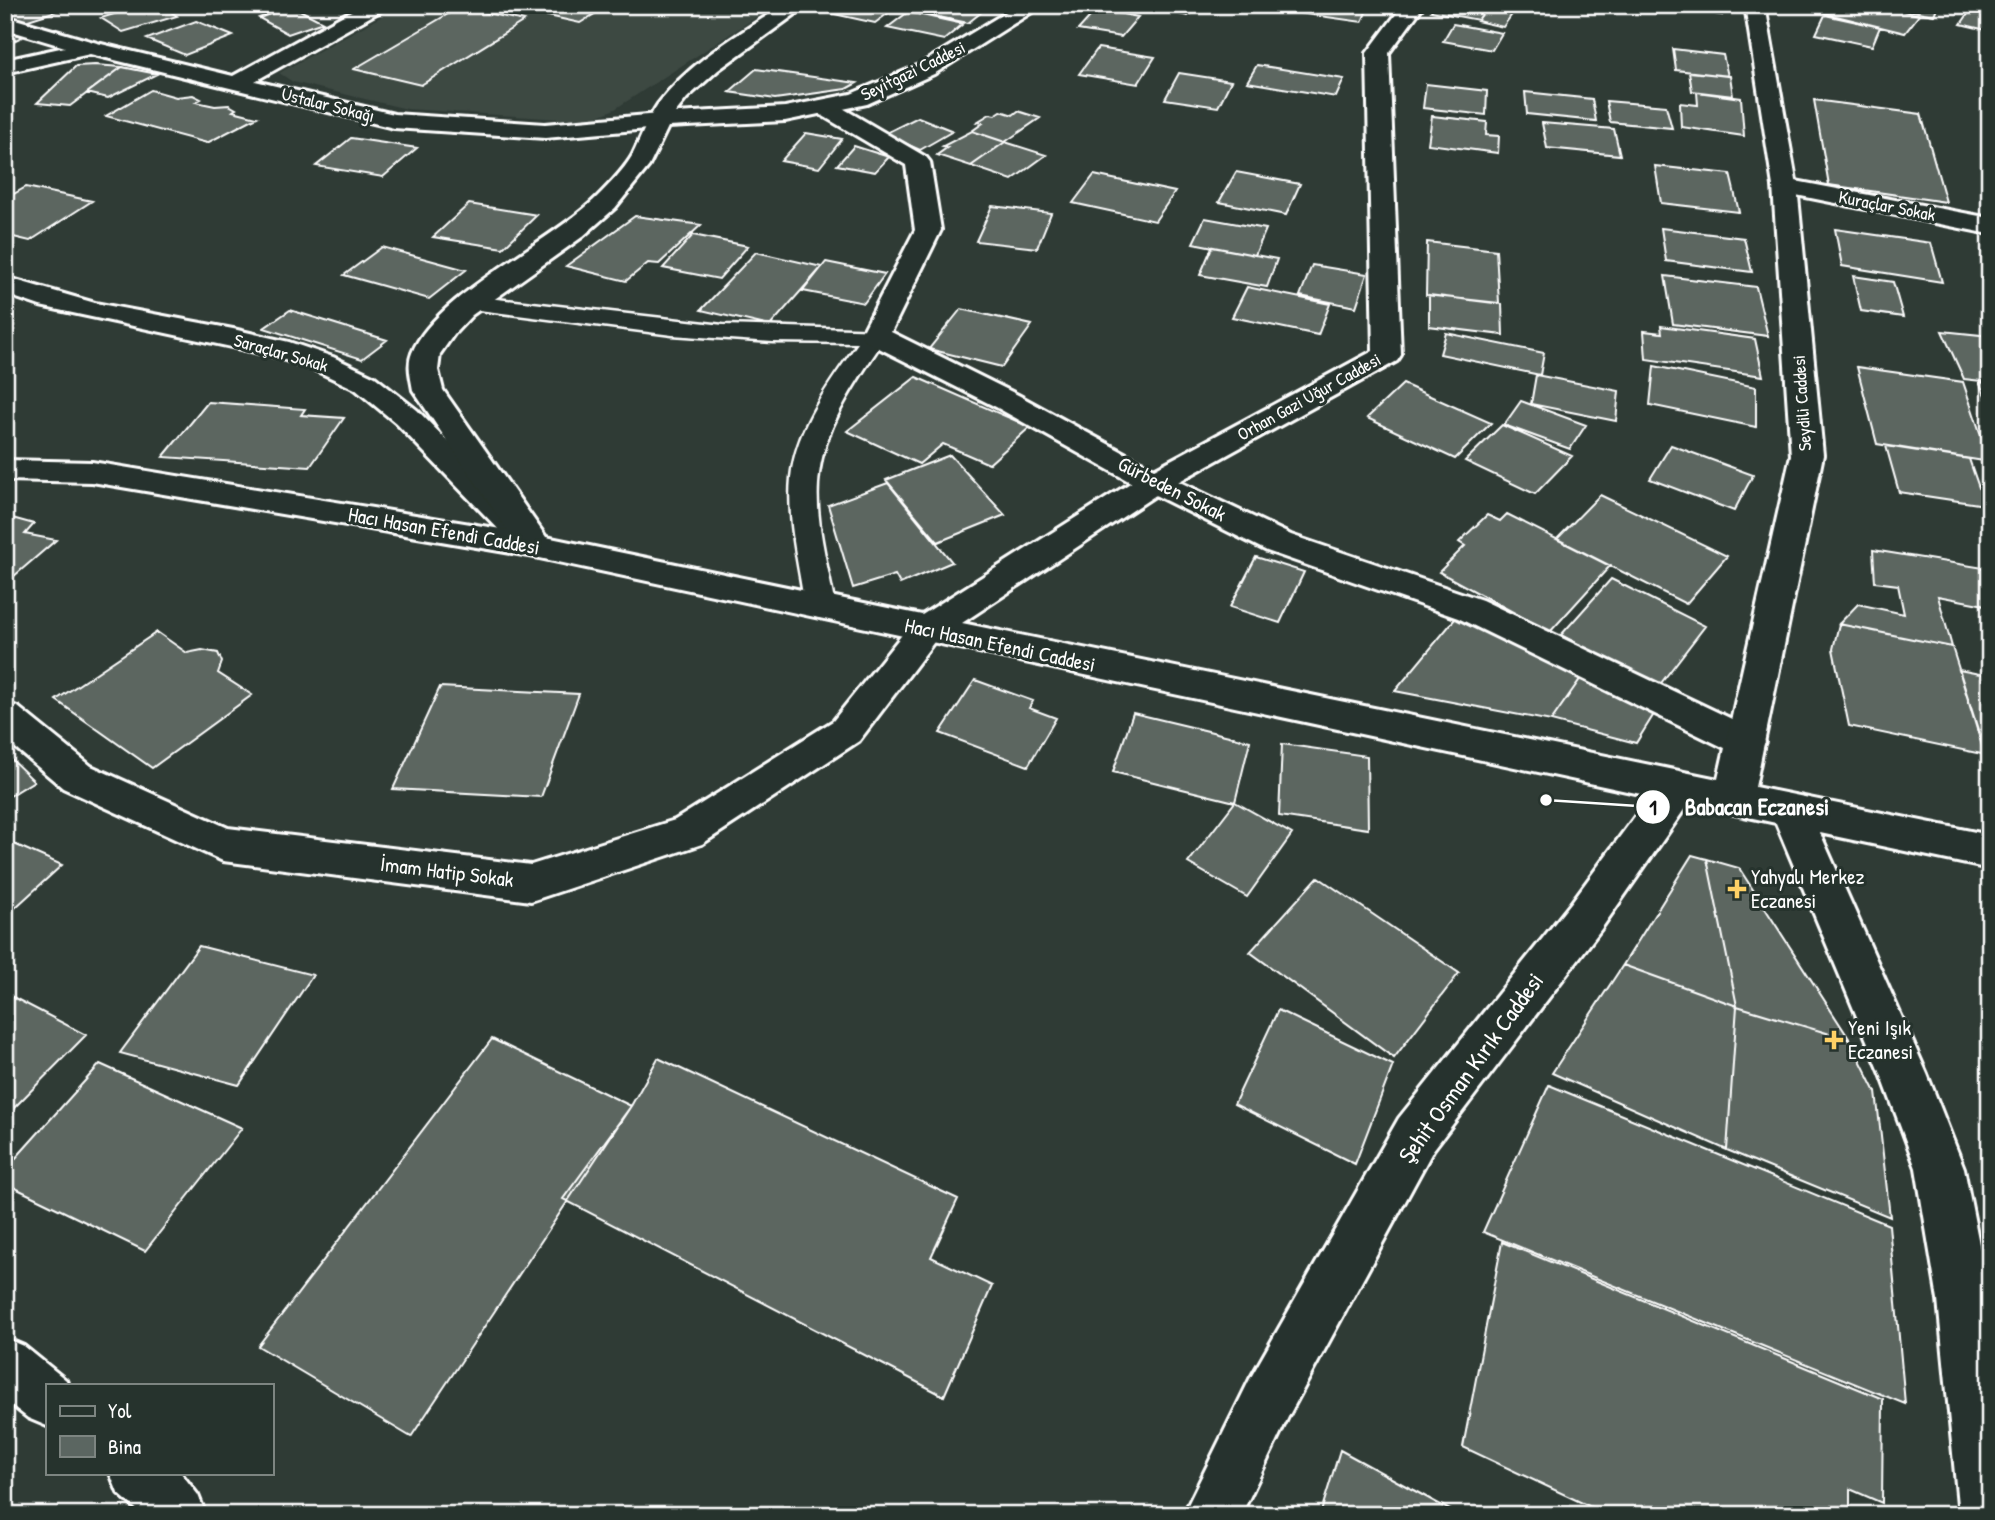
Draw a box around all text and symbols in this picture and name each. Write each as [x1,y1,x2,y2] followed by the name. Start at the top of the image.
[856,34,969,107] street label: Seyitgazi Caddesi
[279,81,377,128] street label: Ustalar Sokağı
[1837,184,1938,227] street label: Kuraçlar Sokak
[231,327,332,378] street label: Saraçlar Sokak
[1232,347,1385,446] street label: Orhan Gazi Uğur Caddesi
[1786,354,1817,452] street label: Seydili Caddesi
[1113,449,1232,528] street label: Gürbeden Sokak
[346,499,542,562] street label: Hacı Hasan Efendi Caddesi
[902,610,1098,679] street label: Hacı Hasan Efendi Caddesi
[1636,785,1843,829] callout: Babacan Eczanesi
[1685,791,1829,822] text: Babacan Eczanesi
[1649,793,1657,822] text: 1
[379,849,516,894] street label: İmam Hatip Sokak
[1751,862,1865,915] place label: Yahyalı Merkez Eczanesi
[1729,881,1745,897] marker: Yahyalı Merkez Eczanesi
[1390,966,1550,1169] street label: Şehit Osman Kırık Caddesi
[1848,1013,1913,1066] place label: Yeni Işık Eczanesi
[1826,1032,1842,1048] marker: Yeni Işık Eczanesi
[46,1384,273,1474] legend
[108,1396,132,1425] text: Yol
[108,1432,141,1461] text: Bina

